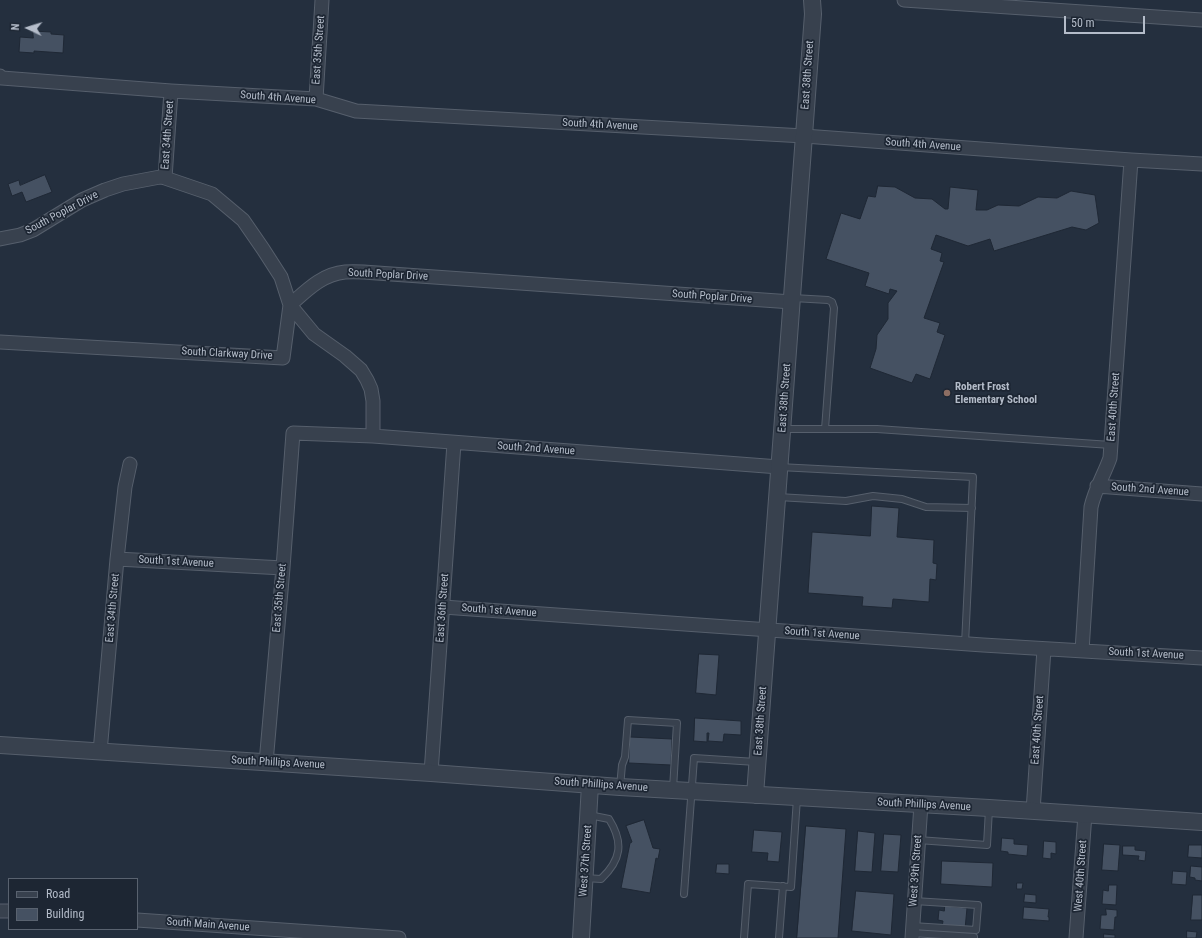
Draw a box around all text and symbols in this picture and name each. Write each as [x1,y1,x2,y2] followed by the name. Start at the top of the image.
[8,8,48,48] north arrow
[1066,8,1147,34] scale bar
[310,15,328,85] street label: East 35th Street
[1071,16,1095,30] text: 50 m
[9,23,22,31] text: N
[799,40,817,110] street label: East 38th Street
[240,89,316,107] street label: South 4th Avenue
[159,100,177,170] street label: East 34th Street
[562,116,638,134] street label: South 4th Avenue
[885,136,961,154] street label: South 4th Avenue
[23,188,101,238] street label: South Poplar Drive
[348,266,428,284] street label: South Poplar Drive
[672,288,752,306] street label: South Poplar Drive
[181,345,273,363] street label: South Clarkway Drive
[776,363,794,433] street label: East 38th Street
[1105,372,1123,442] street label: East 40th Street
[955,380,1037,406] place label: Robert Frost Elementary School
[942,388,952,398] marker: Robert Frost Elementary School
[497,440,575,458] street label: South 2nd Avenue
[1111,481,1189,499] street label: South 2nd Avenue
[138,553,214,571] street label: South 1st Avenue
[270,563,290,633] street label: East 35th Street
[103,573,123,643] street label: East 34th Street
[434,573,452,643] street label: East 36th Street
[461,602,537,620] street label: South 1st Avenue
[784,625,860,643] street label: South 1st Avenue
[1108,645,1184,663] street label: South 1st Avenue
[752,686,770,756] street label: East 38th Street
[1029,695,1047,765] street label: East 40th Street
[231,754,325,772] street label: South Phillips Avenue
[554,775,648,795] street label: South Phillips Avenue
[877,796,971,814] street label: South Phillips Avenue
[577,825,595,897] street label: West 37th Street
[907,835,925,907] street label: West 39th Street
[1072,840,1090,912] street label: West 40th Street
[8,878,138,930] legend
[46,887,70,901] text: Road
[46,907,84,921] text: Building
[166,916,250,934] street label: South Main Avenue

